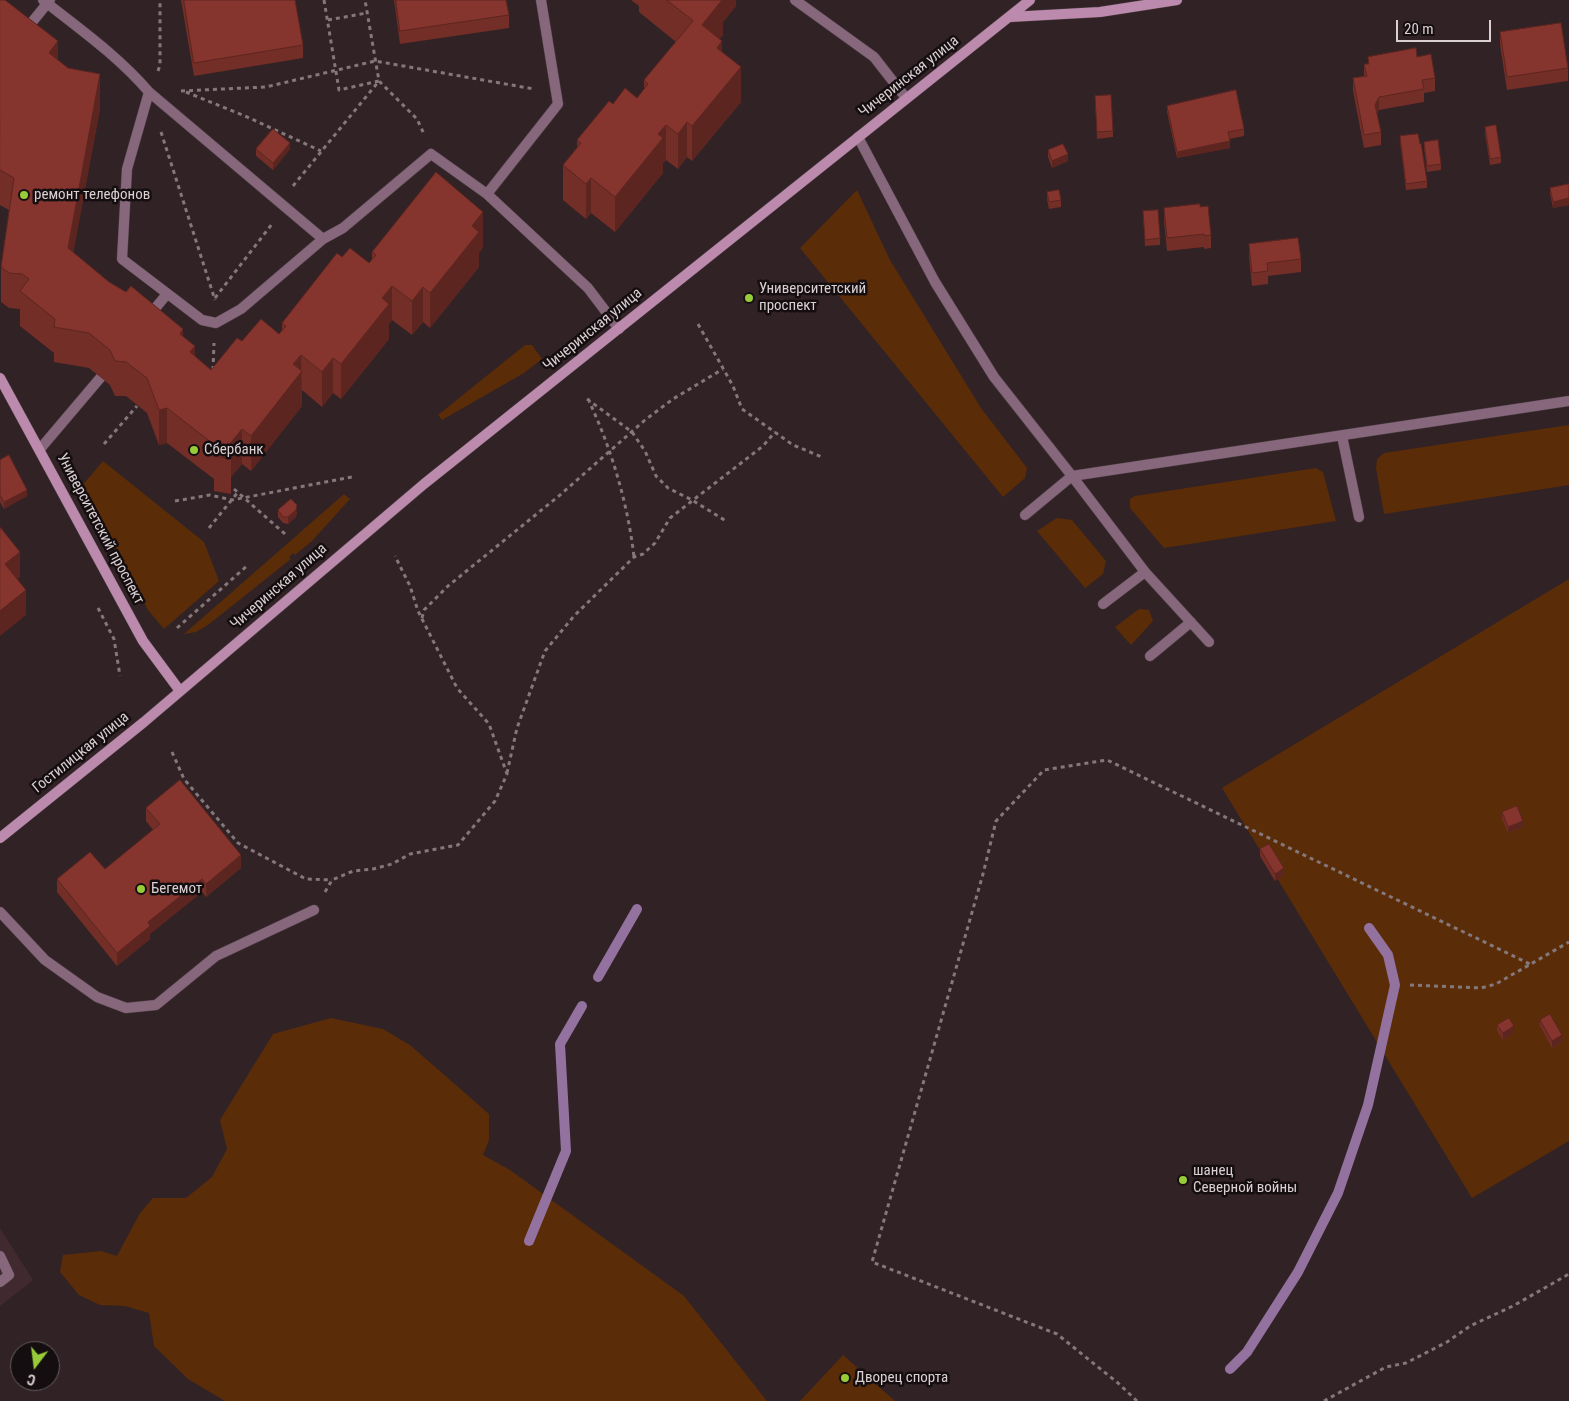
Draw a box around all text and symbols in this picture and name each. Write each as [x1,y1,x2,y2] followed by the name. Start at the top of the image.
[1399,10,1494,42] scale bar
[1404,20,1434,38] text: 20 m
[855,32,963,122] street label: Чичеринская улица
[34,186,150,204] place label: ремонт телефонов
[18,189,30,201] marker: ремонт телефонов
[759,280,866,315] place label: Университетский проспект
[540,285,646,375] street label: Чичеринская улица
[743,292,755,304] marker: Университетский проспект
[204,441,264,459] place label: Сбербанк
[188,444,200,456] marker: Сбербанк
[53,450,147,608] street label: Университетский проспект
[227,540,331,634] street label: Чичеринская улица
[29,709,133,797] street label: Гостилицкая улица
[151,880,202,898] place label: Бегемот
[135,883,147,895] marker: Бегемот
[1193,1162,1297,1197] place label: шанец Северной войны
[1177,1174,1189,1186] marker: шанец Северной войны
[10,1341,60,1391] north arrow
[855,1369,948,1387] place label: Дворец спорта
[25,1371,37,1388] text: С
[839,1372,851,1384] marker: Дворец спорта

